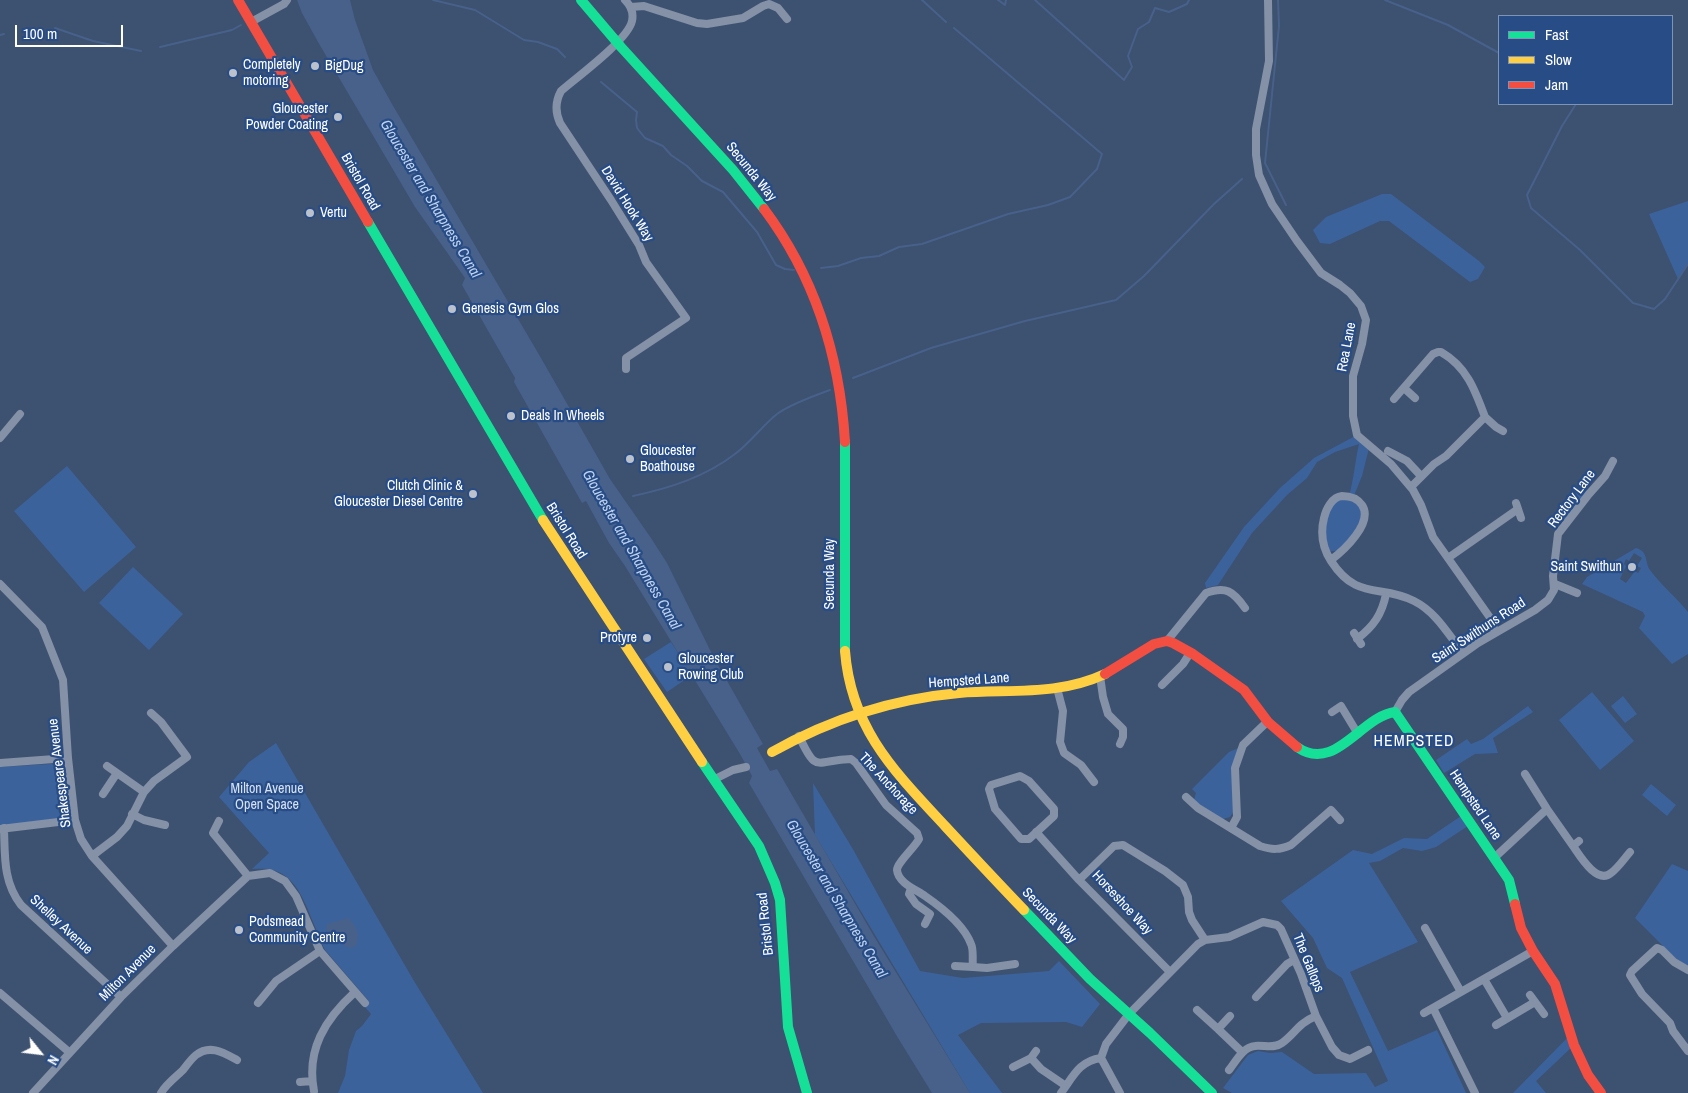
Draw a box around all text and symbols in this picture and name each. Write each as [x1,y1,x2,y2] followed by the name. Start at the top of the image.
[18,15,125,47] scale bar
[1498,15,1673,105] legend
[23,23,57,44] text: 100 m
[1545,24,1568,45] text: Fast
[1545,49,1572,70] text: Slow
[243,57,300,90] place label: Completely motoring
[325,58,363,74] place label: BigDug
[309,60,321,72] marker: BigDug
[227,67,239,79] marker: Completely motoring
[1545,74,1568,95] text: Jam
[246,101,328,134] place label: Gloucester Powder Coating
[332,111,344,123] marker: Gloucester Powder Coating
[376,117,484,281] water label: Gloucester and Sharpness Canal
[722,139,780,205] street label: Secunda Way
[337,150,383,214] street label: Bristol Road
[597,163,657,245] street label: David Hook Way
[320,205,347,221] place label: Vertu
[304,207,316,219] marker: Vertu
[462,301,559,317] place label: Genesis Gym Glos
[446,303,458,315] marker: Genesis Gym Glos
[1334,321,1360,373] street label: Rea Lane
[521,408,605,424] place label: Deals In Wheels
[505,410,517,422] marker: Deals In Wheels
[640,443,696,476] place label: Gloucester Boathouse
[624,453,636,465] marker: Gloucester Boathouse
[578,467,684,633] water label: Gloucester and Sharpness Canal
[1545,467,1599,531] street label: Rectory Lane
[334,478,463,511] place label: Clutch Clinic & Gloucester Diesel Centre
[467,488,479,500] marker: Clutch Clinic & Gloucester Diesel Centre
[542,500,590,562] street label: Bristol Road
[822,538,838,610] street label: Secunda Way
[1551,559,1622,575] place label: Saint Swithun
[1626,561,1638,573] marker: Saint Swithun
[1429,595,1529,667] street label: Saint Swithuns Road
[600,630,637,646] place label: Protyre
[641,632,653,644] marker: Protyre
[678,651,744,684] place label: Gloucester Rowing Club
[662,661,674,673] marker: Gloucester Rowing Club
[928,670,1010,692] street label: Hempsted Lane
[45,718,75,828] street label: Shakespeare Avenue
[1373,732,1455,752] district label: HEMPSTED
[855,750,921,818] street label: The Anchorage
[1445,767,1505,843] street label: Hempsted Lane
[230,781,304,814] park label: Milton Avenue Open Space
[782,817,890,981] water label: Gloucester and Sharpness Canal
[1088,868,1156,938] street label: Horseshoe Way
[1018,885,1080,947] street label: Secunda Way
[26,892,96,958] street label: Shelley Avenue
[754,892,778,956] street label: Bristol Road
[249,914,345,946] place label: Podsmead Community Centre
[233,924,245,936] marker: Podsmead Community Centre
[1289,931,1327,995] street label: The Gallops
[96,941,160,1005] street label: Milton Avenue
[15,1028,65,1078] north arrow
[43,1052,63,1068] text: N

